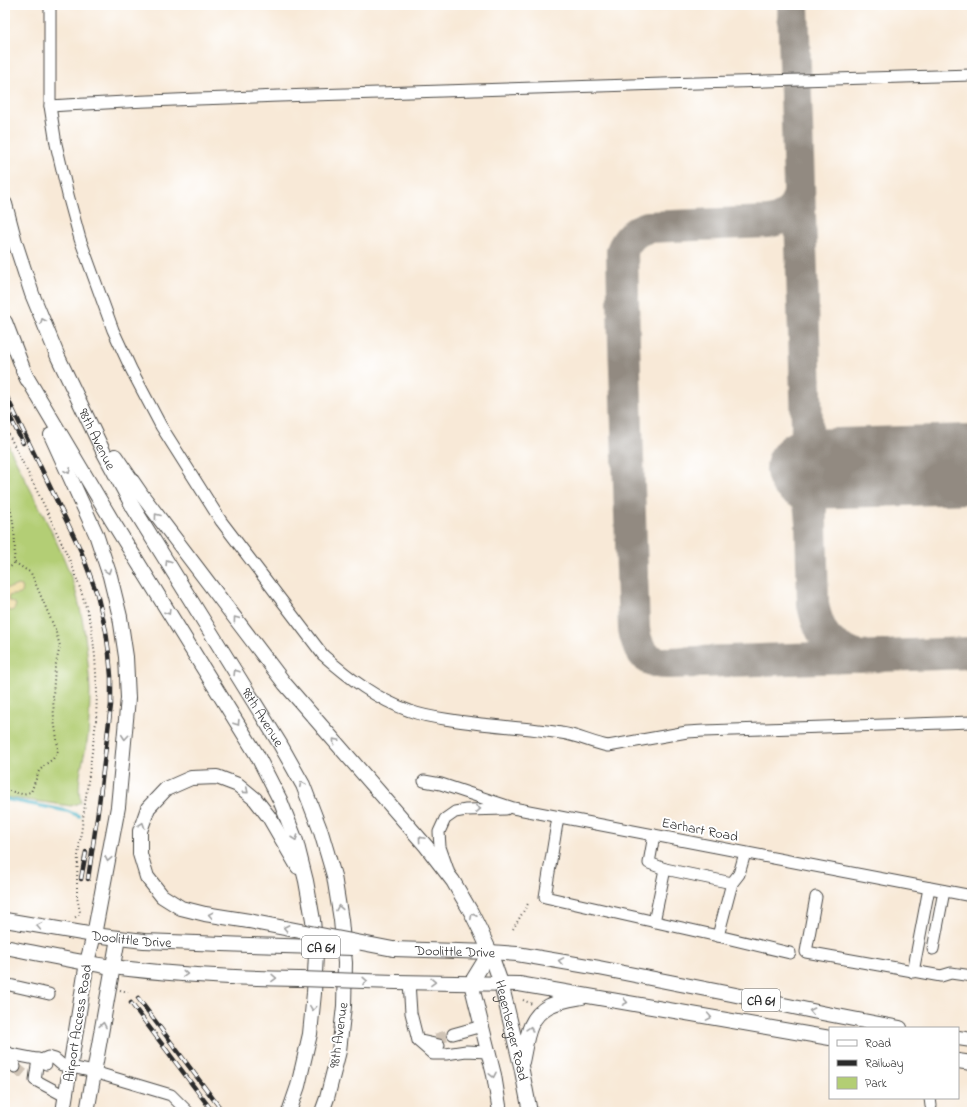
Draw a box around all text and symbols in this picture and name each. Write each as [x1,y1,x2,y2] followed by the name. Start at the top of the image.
[40,317,48,324] one-way arrow
[72,405,121,475] street label: 98th Avenue
[63,467,71,474] one-way arrow
[155,513,162,520] one-way arrow
[165,559,172,566] one-way arrow
[104,567,112,574] one-way arrow
[164,608,171,615] one-way arrow
[234,617,241,624] one-way arrow
[233,669,241,676] one-way arrow
[236,684,289,752] street label: 98th Avenue
[232,718,239,725] one-way arrow
[120,734,129,740] one-way arrow
[333,739,340,746] one-way arrow
[299,781,307,788] one-way arrow
[241,786,249,793] one-way arrow
[475,805,481,814] one-way arrow
[660,813,740,848] street label: Earhart Road
[138,822,146,829] one-way arrow
[290,835,299,842] one-way arrow
[418,837,425,844] one-way arrow
[105,856,113,862] one-way arrow
[335,905,344,911] one-way arrow
[207,911,214,919] one-way arrow
[471,913,478,921] one-way arrow
[36,922,42,930] one-way arrow
[283,924,289,933] one-way arrow
[89,926,173,954] street label: Doolittle Drive
[302,936,340,958] road number: CA 61
[414,941,496,964] street label: Doolittle Drive
[558,958,564,966] one-way arrow
[59,963,98,1083] street label: Airport Access Road
[182,969,188,978] one-way arrow
[271,974,277,983] one-way arrow
[362,977,368,985] one-way arrow
[430,978,436,986] one-way arrow
[489,978,533,1083] street label: Hegenberger Road
[742,989,780,1011] road number: CA 61
[621,997,628,1006] one-way arrow
[324,1000,355,1069] street label: 98th Avenue
[308,1005,317,1011] one-way arrow
[809,1008,816,1016] one-way arrow
[706,1012,712,1021] one-way arrow
[98,1022,107,1028] one-way arrow
[525,1025,534,1032] one-way arrow
[829,1027,959,1099] legend
[865,1035,891,1053] text: Road
[865,1055,904,1074] text: Railway
[489,1072,497,1078] one-way arrow
[865,1075,887,1093] text: Park

